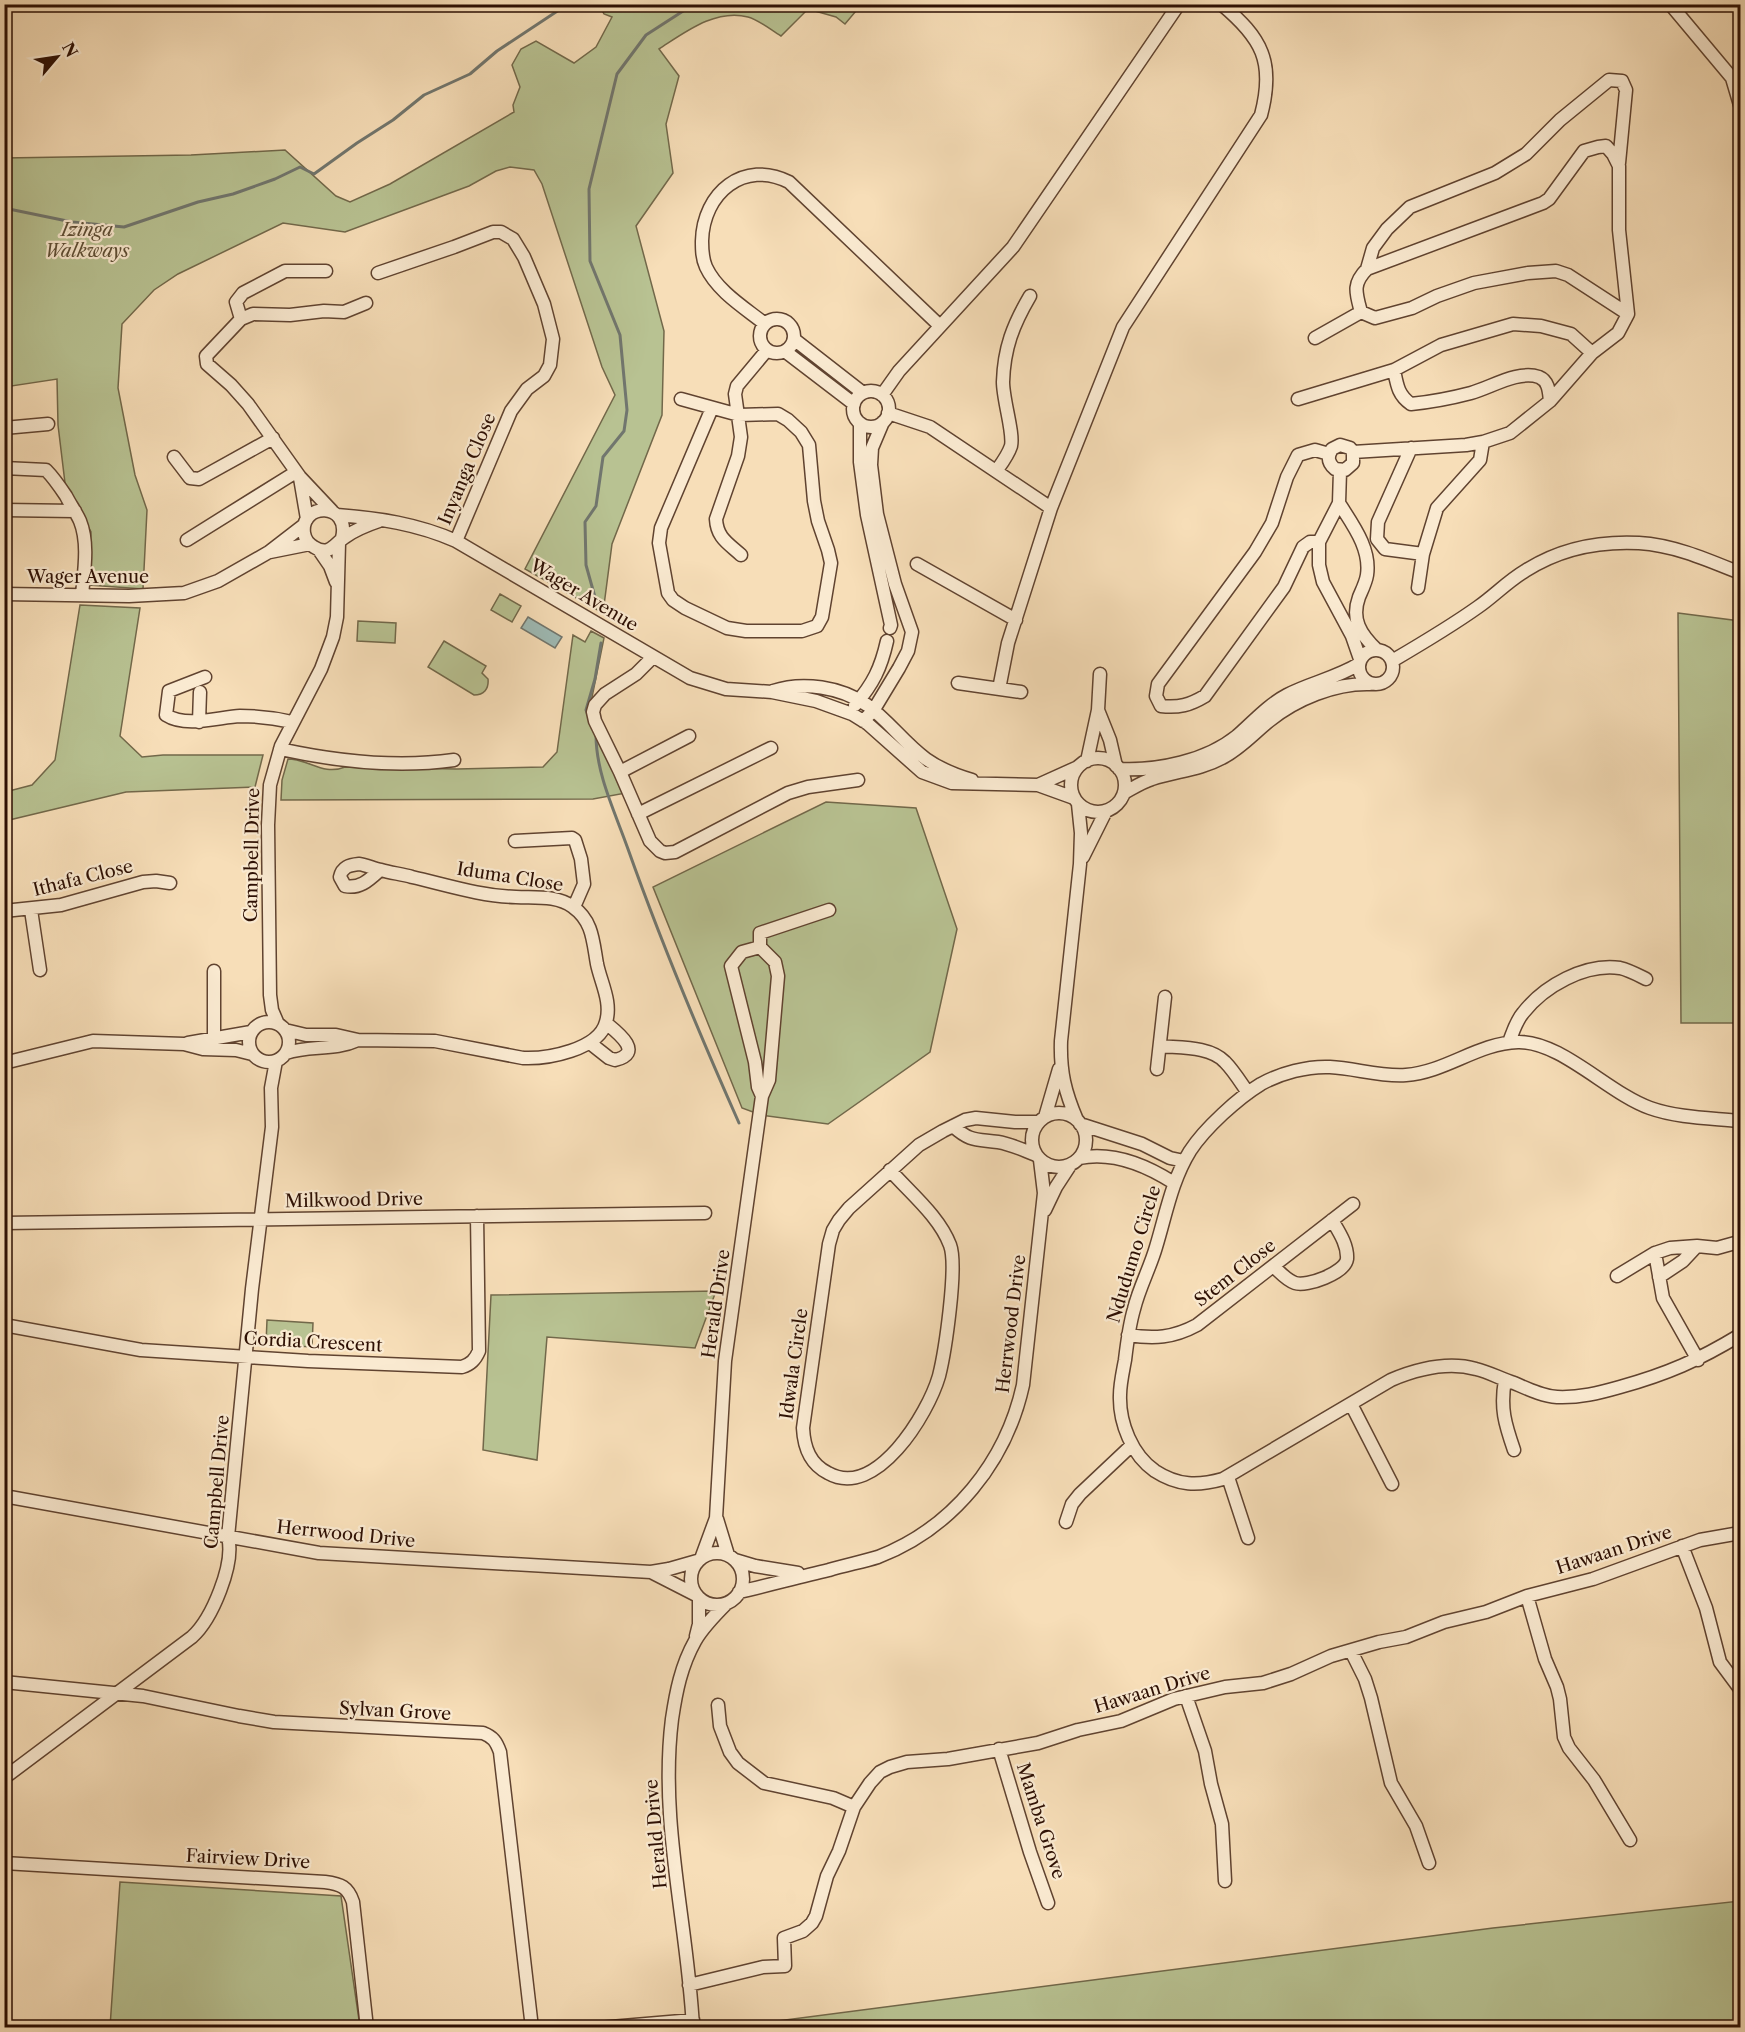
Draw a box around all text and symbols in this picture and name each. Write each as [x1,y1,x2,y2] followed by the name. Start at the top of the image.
[27,27,87,87] north arrow
[58,39,82,61] text: N
[45,219,129,262] park label: Izinga Walkways
[434,410,500,528] street label: Inyanga Close
[525,554,642,636] street label: Wager Avenue
[26,566,149,588] street label: Wager Avenue
[240,788,264,922] street label: Campbell Drive
[31,855,135,901] street label: Ithafa Close
[455,858,565,896] street label: Iduma Close
[1103,1183,1165,1325] street label: Ndudumo Circle
[285,1188,423,1212] street label: Milkwood Drive
[1190,1234,1280,1312] street label: Stem Close
[697,1248,735,1360] street label: Herald Drive
[992,1254,1030,1394] street label: Herrwood Drive
[775,1307,813,1421] street label: Idwala Circle
[243,1327,384,1357] street label: Cordia Crescent
[200,1414,234,1550] street label: Campbell Drive
[276,1516,416,1552] street label: Herrwood Drive
[1553,1521,1675,1579] street label: Hawaan Drive
[1091,1662,1213,1718] street label: Hawaan Drive
[338,1697,452,1725] street label: Sylvan Grove
[1012,1760,1070,1882] street label: Mamba Grove
[640,1778,672,1890] street label: Herald Drive
[185,1845,311,1873] street label: Fairview Drive

